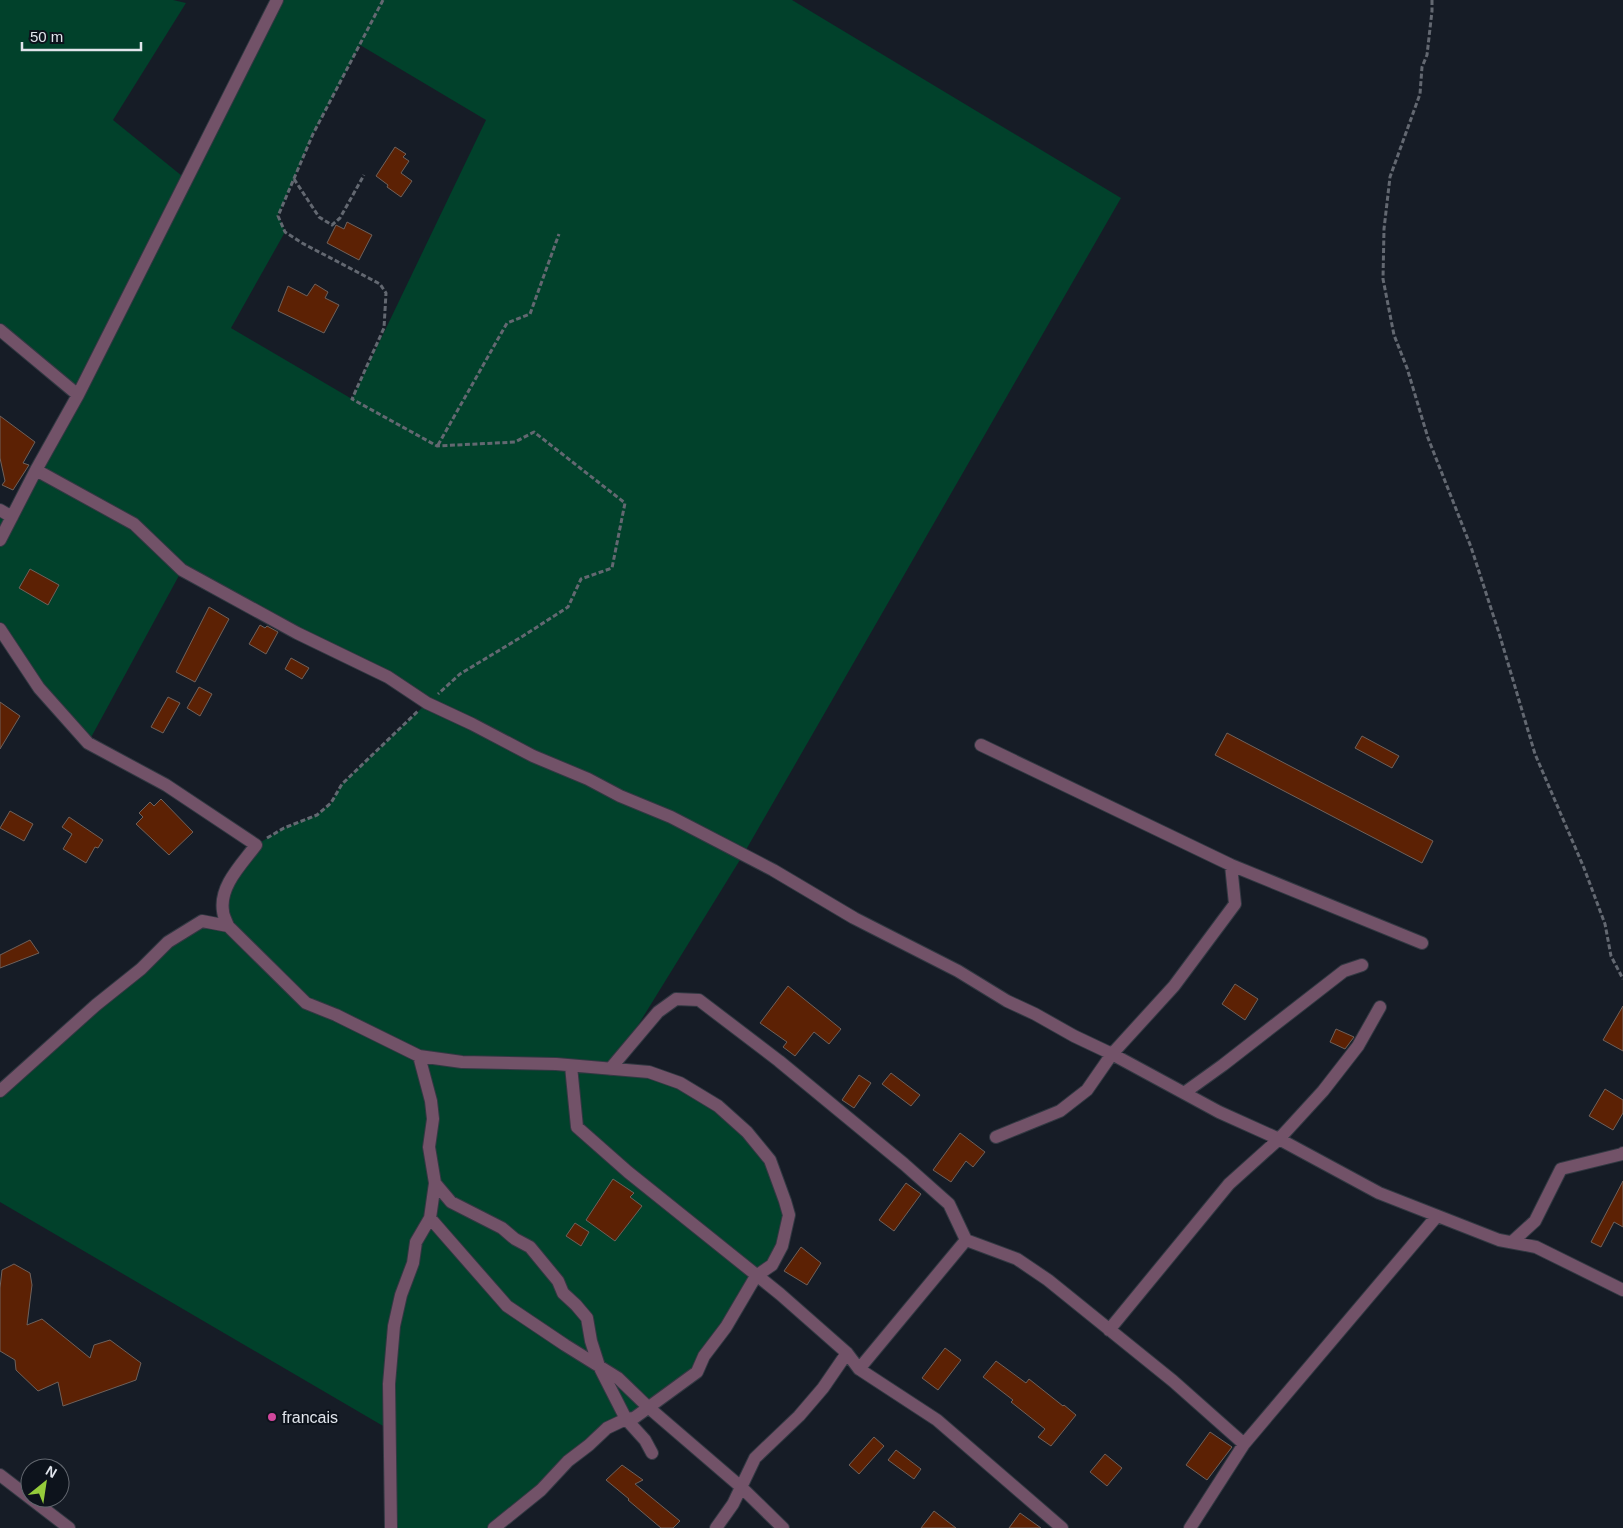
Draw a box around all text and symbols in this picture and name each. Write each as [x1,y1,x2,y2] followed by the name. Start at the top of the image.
[22,20,141,52] scale bar
[30,28,63,45] text: 50 m
[282,1409,338,1426] place label: francais
[266,1411,278,1423] marker: francais
[20,1458,70,1508] north arrow
[43,1462,60,1481] text: N

